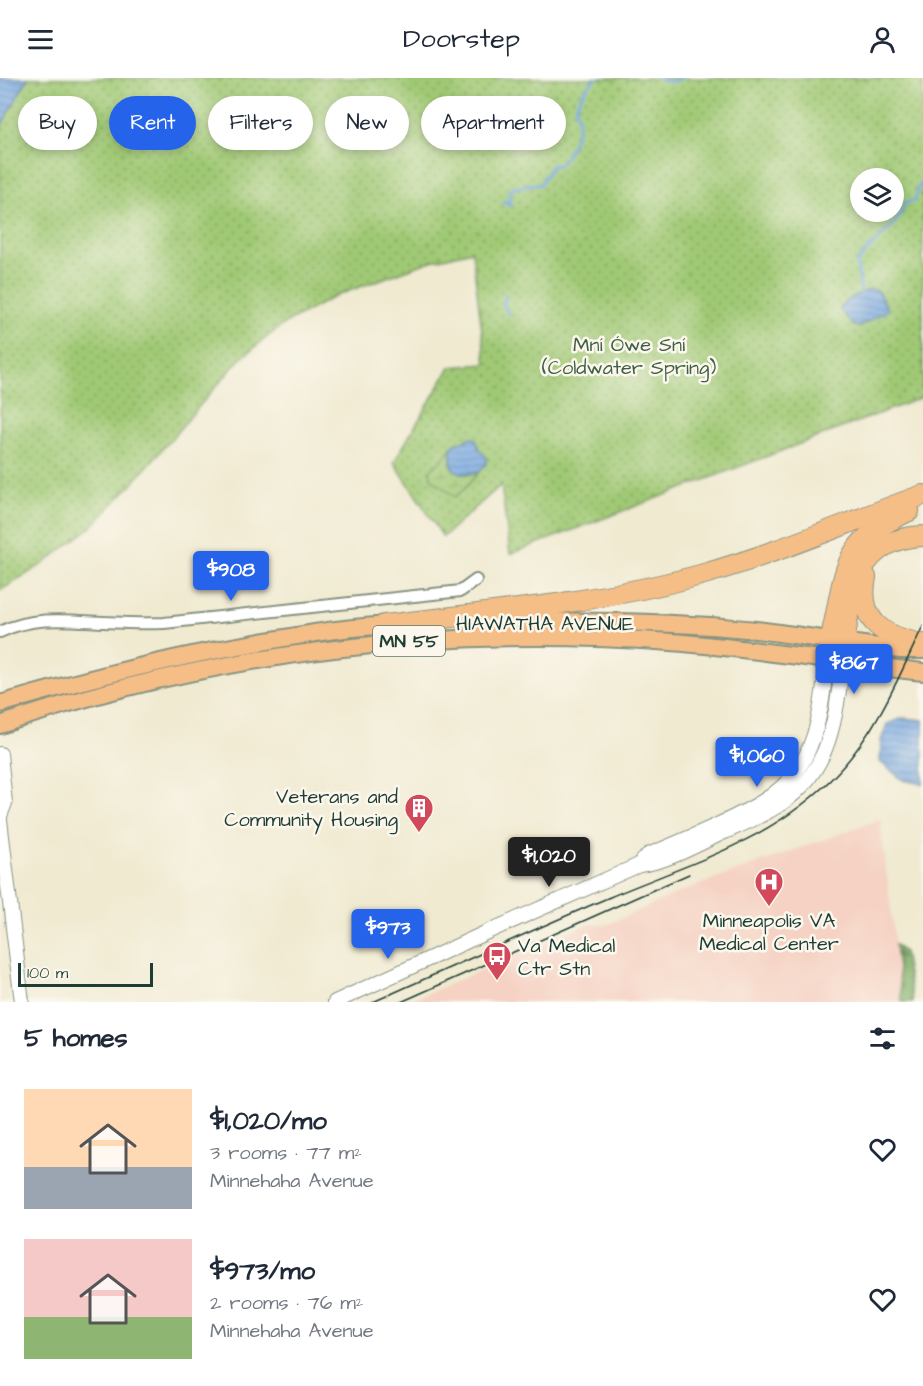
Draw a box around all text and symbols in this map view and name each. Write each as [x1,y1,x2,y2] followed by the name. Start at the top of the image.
[403,20,520,58] text: Doorstep
[24,23,57,56] icon: menu
[866,23,899,56] icon: person
[18,96,97,150] chip: Buy
[109,96,196,150] chip: Rent
[208,96,313,150] chip: Filters
[325,96,409,150] chip: New
[421,96,566,150] chip: Apartment
[850,168,904,222] map controls
[850,168,904,222] button: layers
[542,331,716,383] park label: Mní Ówe Sní (Coldwater Spring)
[195,551,267,602] pin: $908
[207,556,255,584] text: $908
[456,610,634,638] street label: HIAWATHA AVENUE
[373,626,445,656] road number: MN 55
[818,644,890,695] pin: $867
[830,649,878,677] text: $867
[708,737,806,788] pin: $1,060
[729,742,785,770] text: $1,060
[224,783,398,835] place label: Veterans and Community Housing
[403,792,435,834] building icon: Veterans and Community Housing
[500,837,598,888] pin: $1,020
[522,842,576,870] text: $1,020
[753,866,785,908] hospital icon: Minneapolis VA Medical Center
[699,907,839,958] place label: Minneapolis VA Medical Center
[352,909,424,960] pin: $973
[366,914,411,942] text: $973
[518,932,615,983] place label: Va Medical Ctr Stn
[481,940,513,982] bus stop icon: Va Medical Ctr Stn
[18,960,153,988] scale bar
[27,962,68,984] text: 100 m
[24,1020,128,1056] text: 5 homes
[866,1022,899,1055] icon: filters
[210,1103,327,1139] text: $1,020/mo
[72,1113,144,1185] icon: home
[866,1133,899,1166] icon: heart
[210,1139,362,1167] text: 3 rooms · 77 m²
[210,1167,374,1195] text: Minnehaha Avenue
[210,1253,315,1289] text: $973/mo
[72,1263,144,1335] icon: home
[866,1283,899,1316] icon: heart
[210,1289,363,1317] text: 2 rooms · 76 m²
[210,1317,374,1345] text: Minnehaha Avenue

